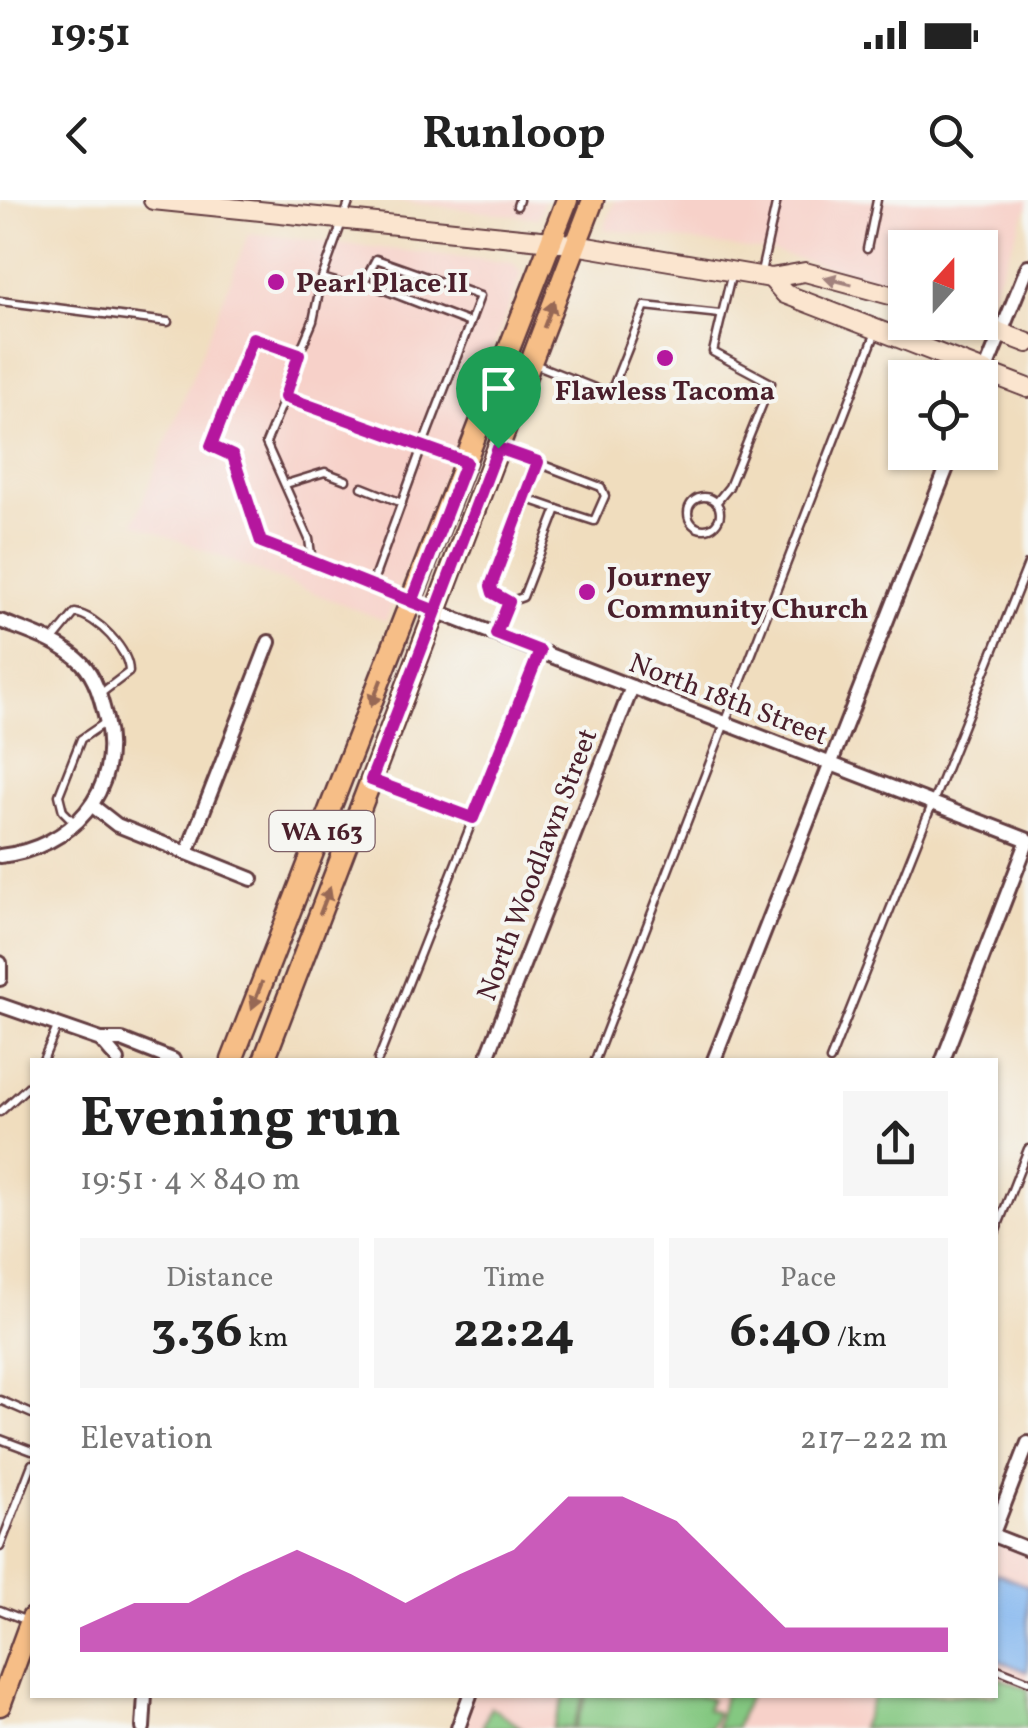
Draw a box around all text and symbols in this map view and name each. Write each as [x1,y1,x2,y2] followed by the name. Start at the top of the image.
[50,9,131,62] text: 19:51
[422,104,606,167] text: Runloop
[50,108,105,163] icon: back
[923,108,978,163] icon: search
[888,230,998,340] north arrow
[888,230,998,470] map controls
[296,265,468,304] place label: Pearl Place II
[265,271,287,293] marker: Pearl Place II
[822,272,853,288] one-way arrow
[542,299,557,329] one-way arrow
[456,346,541,449] pin
[654,347,676,369] marker: Flawless Tacoma
[888,360,998,470] button: locate
[471,361,526,416] icon: arrive
[555,373,775,412] place label: Flawless Tacoma
[606,559,869,630] place label: Journey Community Church
[576,581,598,603] marker: Journey Community Church
[623,644,833,756] street label: North 18th Street
[368,678,384,708] one-way arrow
[468,723,608,1007] street label: North Woodlawn Street
[270,811,374,851] road number: WA 163
[318,886,333,916] one-way arrow
[249,980,265,1010] one-way arrow
[80,1083,401,1159] text: Evening run
[843,1091,948,1196] button: share
[80,1159,301,1203] text: 19:51 · 4 × 840 m
[166,1259,273,1298] text: Distance
[483,1259,545,1298] text: Time
[780,1259,836,1298] text: Pace
[151,1298,243,1368] text: 3.36
[453,1298,575,1368] text: 22:24
[730,1298,831,1368] text: 6:40
[243,1319,288,1358] text: km
[831,1319,887,1358] text: /km
[80,1418,213,1462] text: Elevation
[800,1418,948,1462] text: 217–222 m

